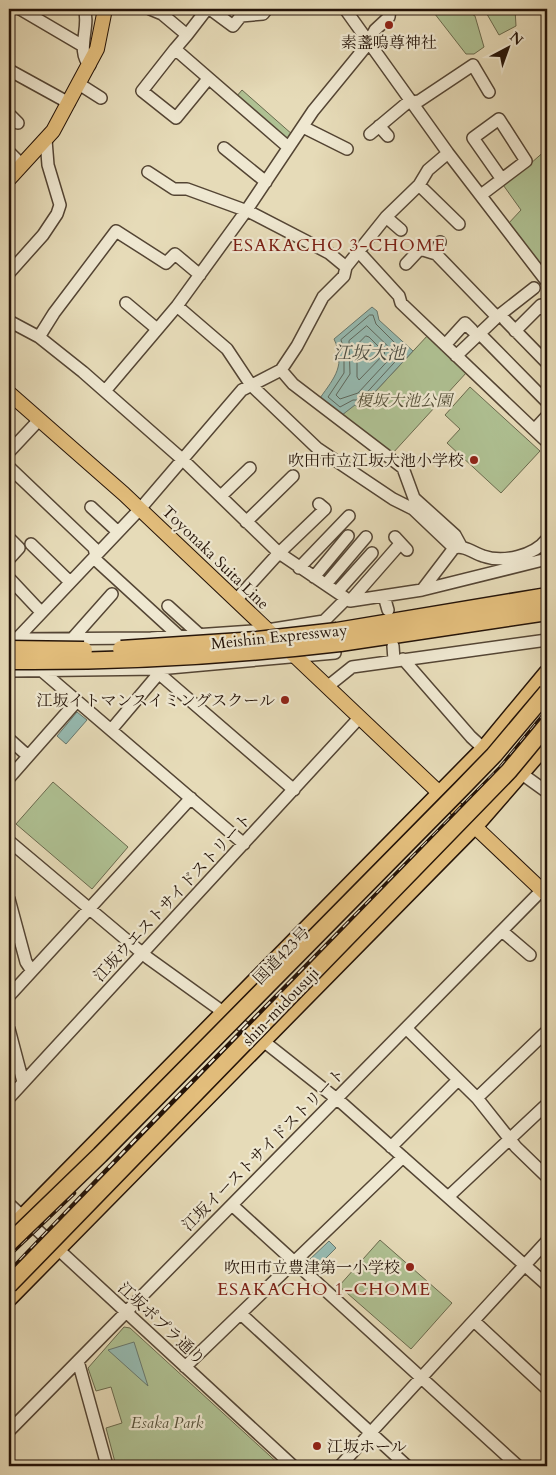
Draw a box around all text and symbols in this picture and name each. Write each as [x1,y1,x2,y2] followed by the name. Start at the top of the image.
[383,19,395,31] marker: 素盞嗚尊神社
[484,22,534,72] north arrow
[505,27,527,50] text: N
[341,32,437,54] place label: 素盞嗚尊神社
[232,233,446,258] district label: ESAKACHO 3-CHOME
[333,341,407,366] water label: 江坂大池
[356,390,455,412] park label: 榎坂大池公園
[288,450,464,472] place label: 吹田市立江坂大池小学校
[468,454,480,466] marker: 吹田市立江坂大池小学校
[157,501,274,615] street label: Toyonaka Suita Line
[210,619,349,655] street label: Meishin Expressway
[37,690,275,712] place label: 江坂イトマンスイミングスクール
[279,694,291,706] marker: 江坂イトマンスイミングスクール
[89,809,257,987] street label: 江坂ウエストサイドストリート
[249,922,315,989] street label: 国道423号
[237,962,324,1051] street label: shin-midousuji
[177,1063,350,1236] street label: 江坂イーストサイドストリート
[224,1257,400,1279] place label: 吹田市立豊津第一小学校
[404,1261,416,1273] marker: 吹田市立豊津第一小学校
[113,1277,210,1370] street label: 江坂ポプラ通り
[217,1277,431,1302] district label: ESAKACHO 1-CHOME
[131,1412,203,1434] park label: Esaka Park
[327,1436,407,1458] place label: 江坂ホール
[311,1440,323,1452] marker: 江坂ホール

